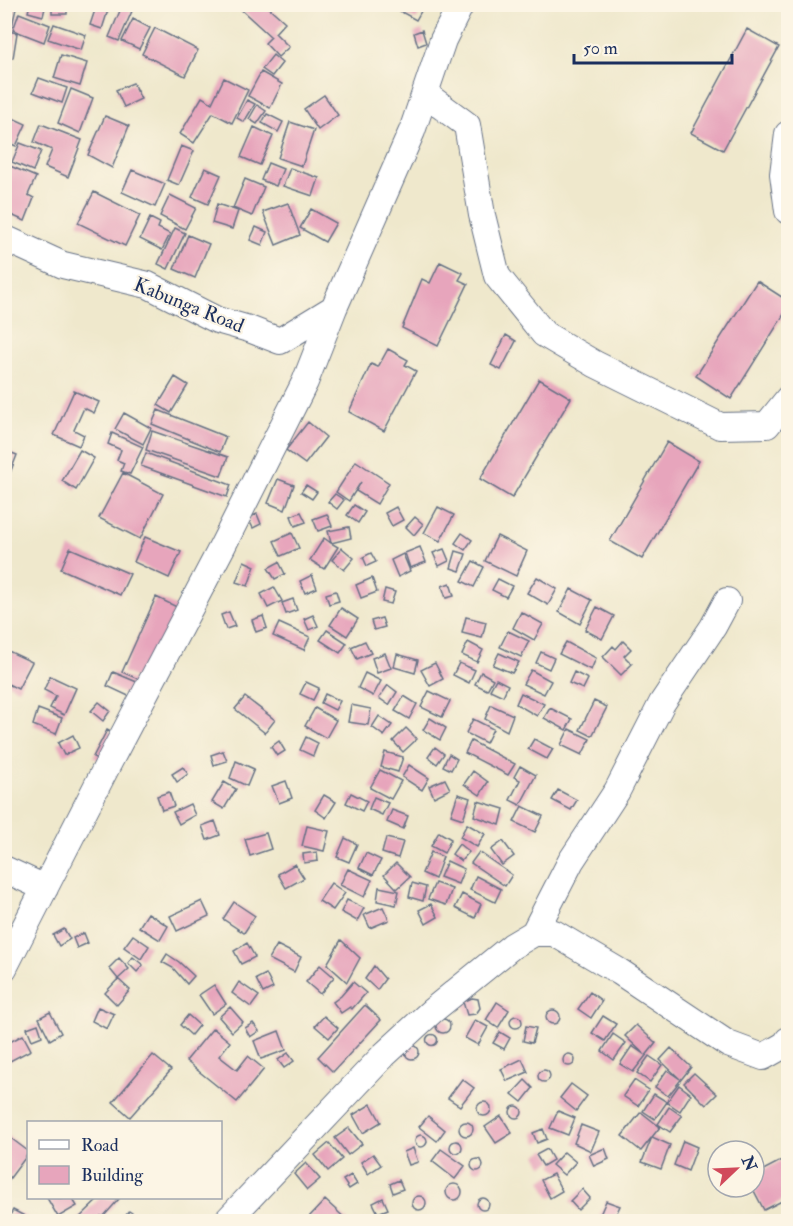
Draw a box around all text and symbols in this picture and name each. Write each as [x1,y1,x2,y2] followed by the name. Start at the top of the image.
[574,27,732,65] scale bar
[583,37,618,60] text: 50 m
[130,272,248,339] street label: Kabunga Road
[27,1121,222,1199] legend
[81,1134,119,1157] text: Road
[706,1139,766,1199] north arrow
[736,1152,761,1175] text: N
[81,1164,144,1187] text: Building

